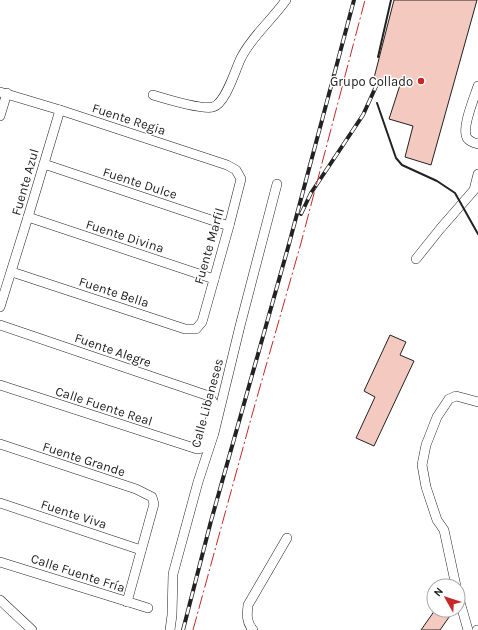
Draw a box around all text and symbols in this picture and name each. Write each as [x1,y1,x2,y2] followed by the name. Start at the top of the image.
[330,74,413,89] place label: Grupo Collado
[416,76,426,86] marker: Grupo Collado
[90,100,168,138] street label: Fuente Regia
[8,147,42,217] street label: Fuente Azul
[101,164,179,202] street label: Fuente Dulce
[191,206,227,286] street label: Fuente Marfil
[84,216,166,256] street label: Fuente Divina
[77,274,151,310] street label: Fuente Bella
[73,330,154,370] street label: Fuente Alegre
[188,357,226,449] street label: Calle Libaneses
[54,383,154,429] street label: Calle Fuente Real
[41,439,128,480] street label: Fuente Grande
[39,496,109,532] street label: Fuente Viva
[29,551,127,595] street label: Calle Fuente Fría
[426,578,466,618] north arrow
[431,585,446,599] text: N

